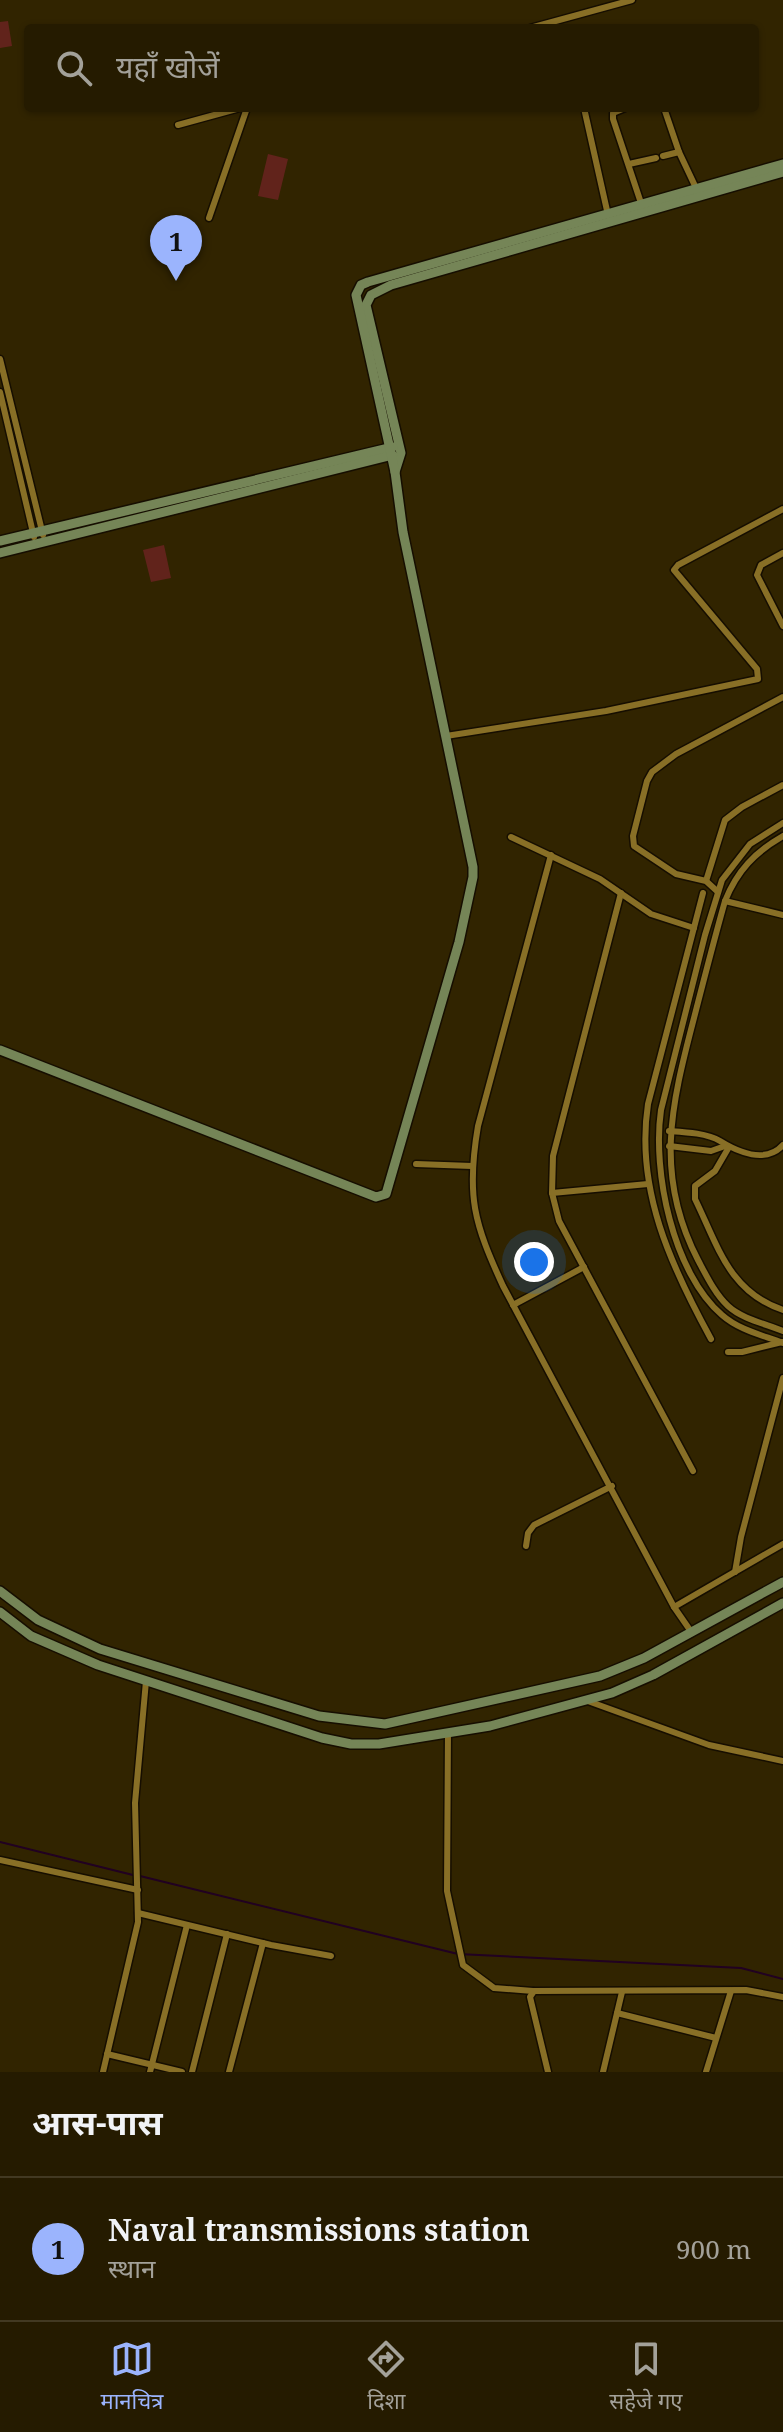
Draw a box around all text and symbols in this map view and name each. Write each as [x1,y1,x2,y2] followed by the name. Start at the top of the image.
[24,24,759,112] search box
[52,46,96,90] icon: search
[116,46,219,87] text: यहाँ खोजें
[150,215,202,281] pin: 1
[514,1242,554,1282] your location
[32,2099,163,2145] text: आस-पास
[108,2209,530,2250] text: Naval transmissions station
[51,2231,65,2267] text: 1
[676,2231,751,2267] text: 900 m
[108,2250,155,2286] text: स्थान
[100,2337,163,2418] tab: मानचित्र
[364,2337,408,2418] tab: दिशा
[609,2337,683,2418] tab: सहेजे गए

